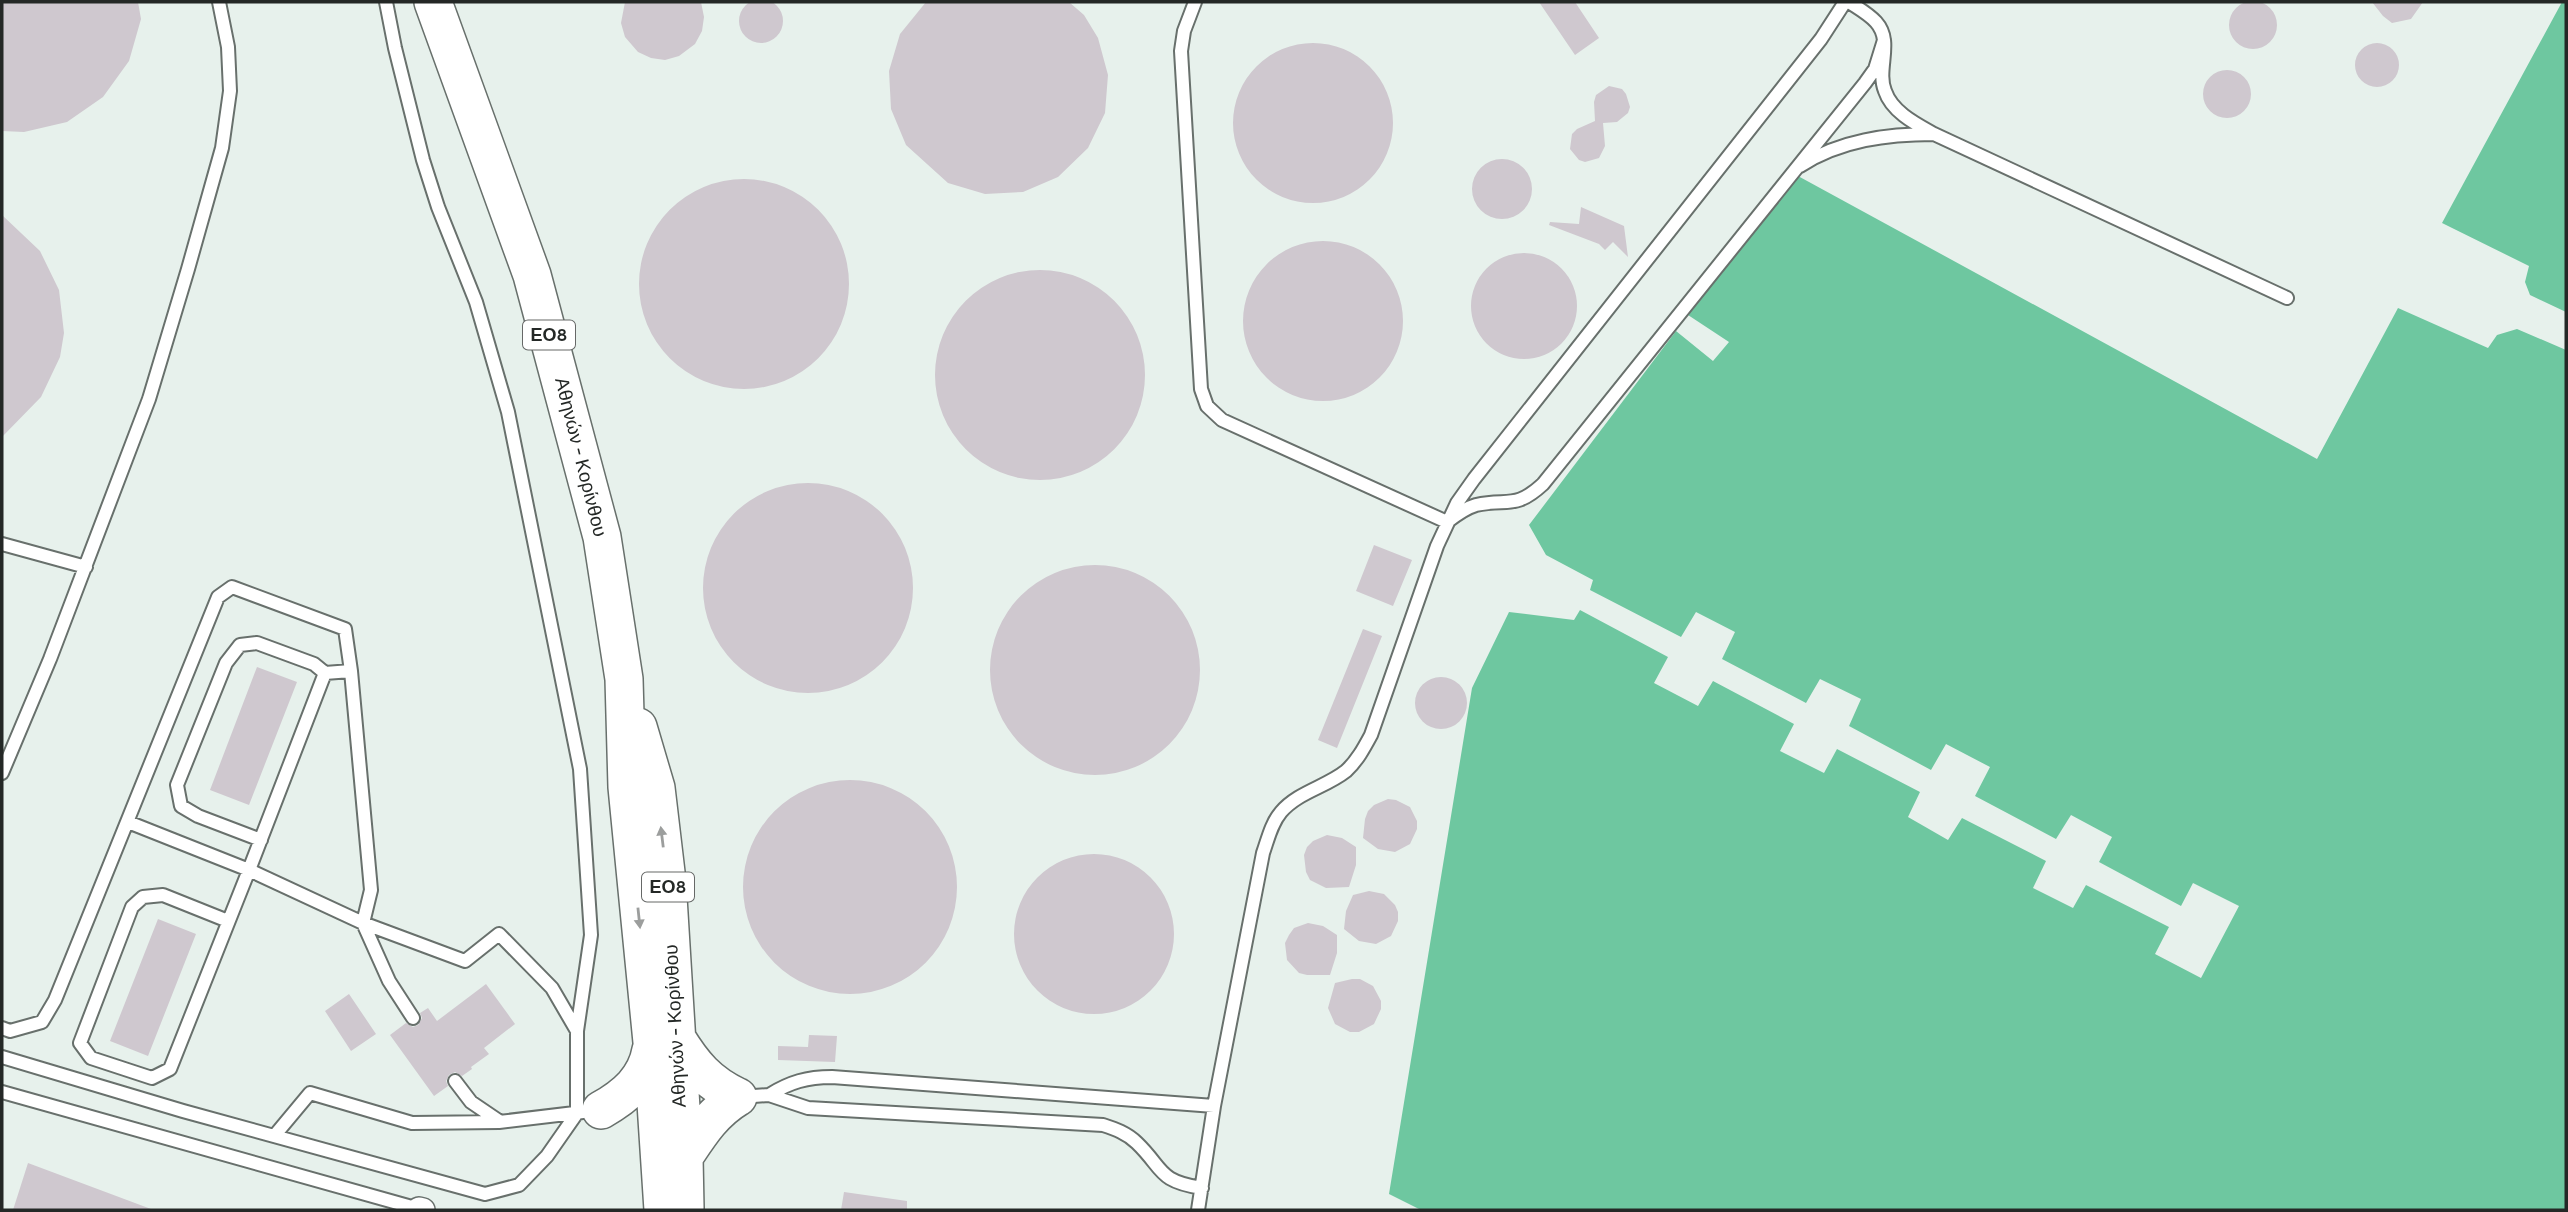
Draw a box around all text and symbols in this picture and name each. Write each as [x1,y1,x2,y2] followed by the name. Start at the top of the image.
[523,320,575,349] road number: ΕΟ8
[550,375,612,539] street label: Αθηνών - Κορίνθου
[657,826,668,848] one-way arrow
[642,872,694,902] road number: ΕΟ8
[633,908,644,930] one-way arrow
[659,944,691,1108] street label: Αθηνών - Κορίνθου

